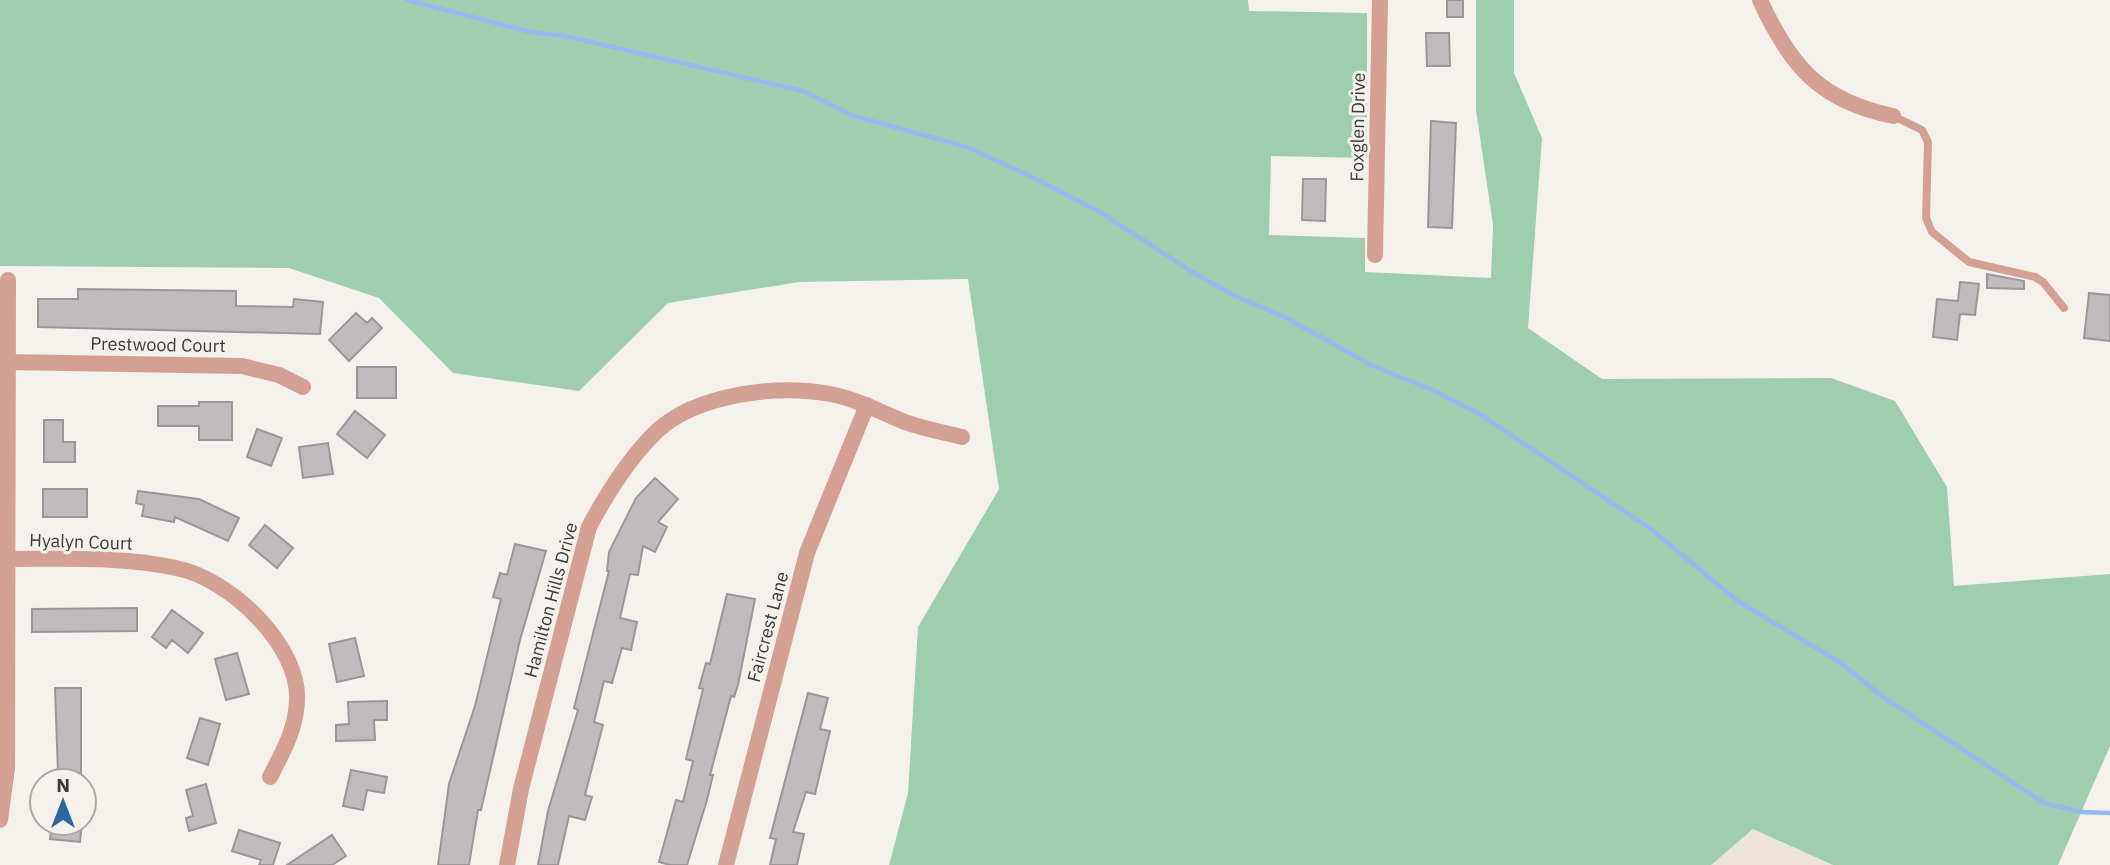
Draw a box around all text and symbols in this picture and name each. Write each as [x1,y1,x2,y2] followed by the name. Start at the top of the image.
[1345,72,1370,182] street label: Foxglen Drive
[90,332,226,357] street label: Prestwood Court
[519,520,582,680] street label: Hamilton Hills Drive
[29,528,133,555] street label: Hyalyn Court
[742,569,793,685] street label: Faircrest Lane
[28,767,98,837] north arrow
[56,773,70,797] text: N

